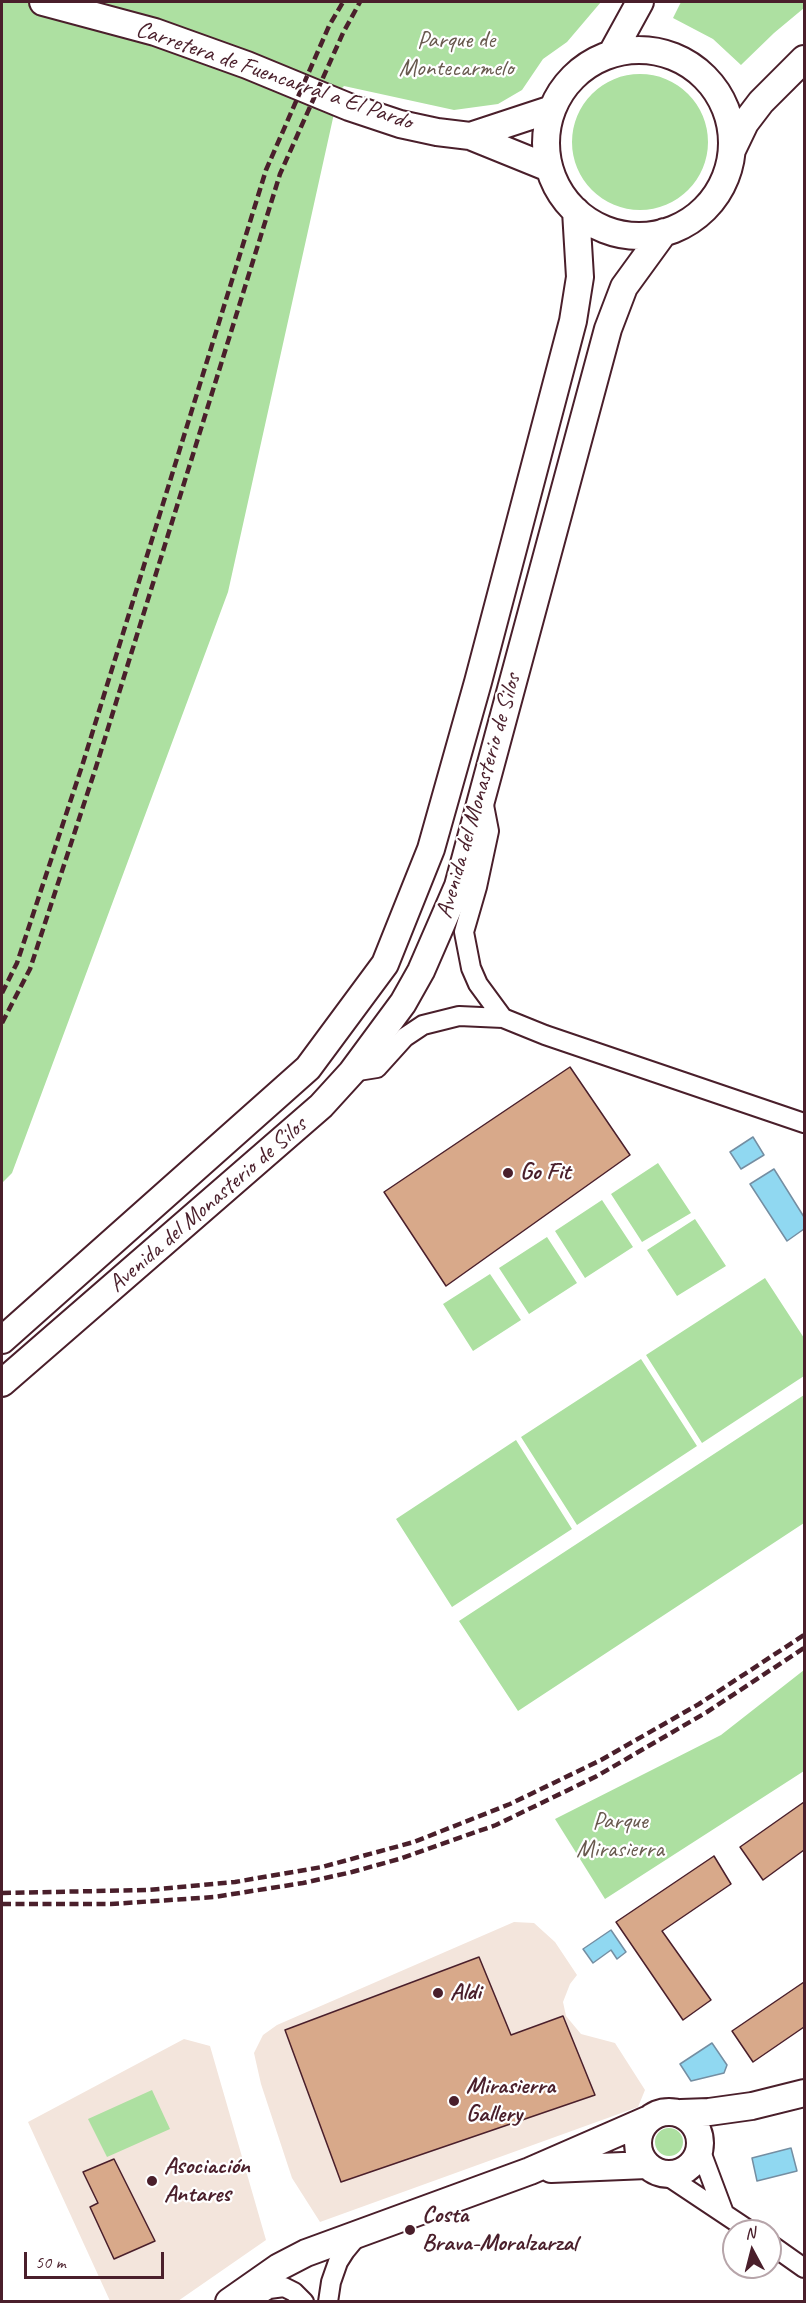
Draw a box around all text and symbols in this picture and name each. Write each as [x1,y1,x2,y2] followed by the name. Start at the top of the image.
[132,15,416,137] street label: Carretera de Fuencarral a El Pardo
[399,27,513,83] park label: Parque de Montecarmelo
[430,670,528,922] street label: Avenida del Monasterio de Silos
[103,1111,313,1299] street label: Avenida del Monasterio de Silos
[520,1159,570,1187] place label: Go Fit
[501,1166,515,1180] marker: Go Fit
[576,1808,664,1864] park label: Parque Mirasierra
[450,1979,481,2007] place label: Aldi
[431,1986,445,2000] marker: Aldi
[466,2073,555,2129] place label: Mirasierra Gallery
[447,2094,461,2108] marker: Mirasierra Gallery
[164,2153,250,2209] place label: Asociación Antares
[145,2174,159,2188] marker: Asociación Antares
[422,2202,577,2258] place label: Costa Brava-Moralzarzal
[722,2219,782,2279] north arrow
[403,2223,417,2237] marker: Costa Brava-Moralzarzal
[744,2223,756,2244] text: N
[27,2240,166,2278] scale bar
[35,2251,66,2273] text: 50 m

